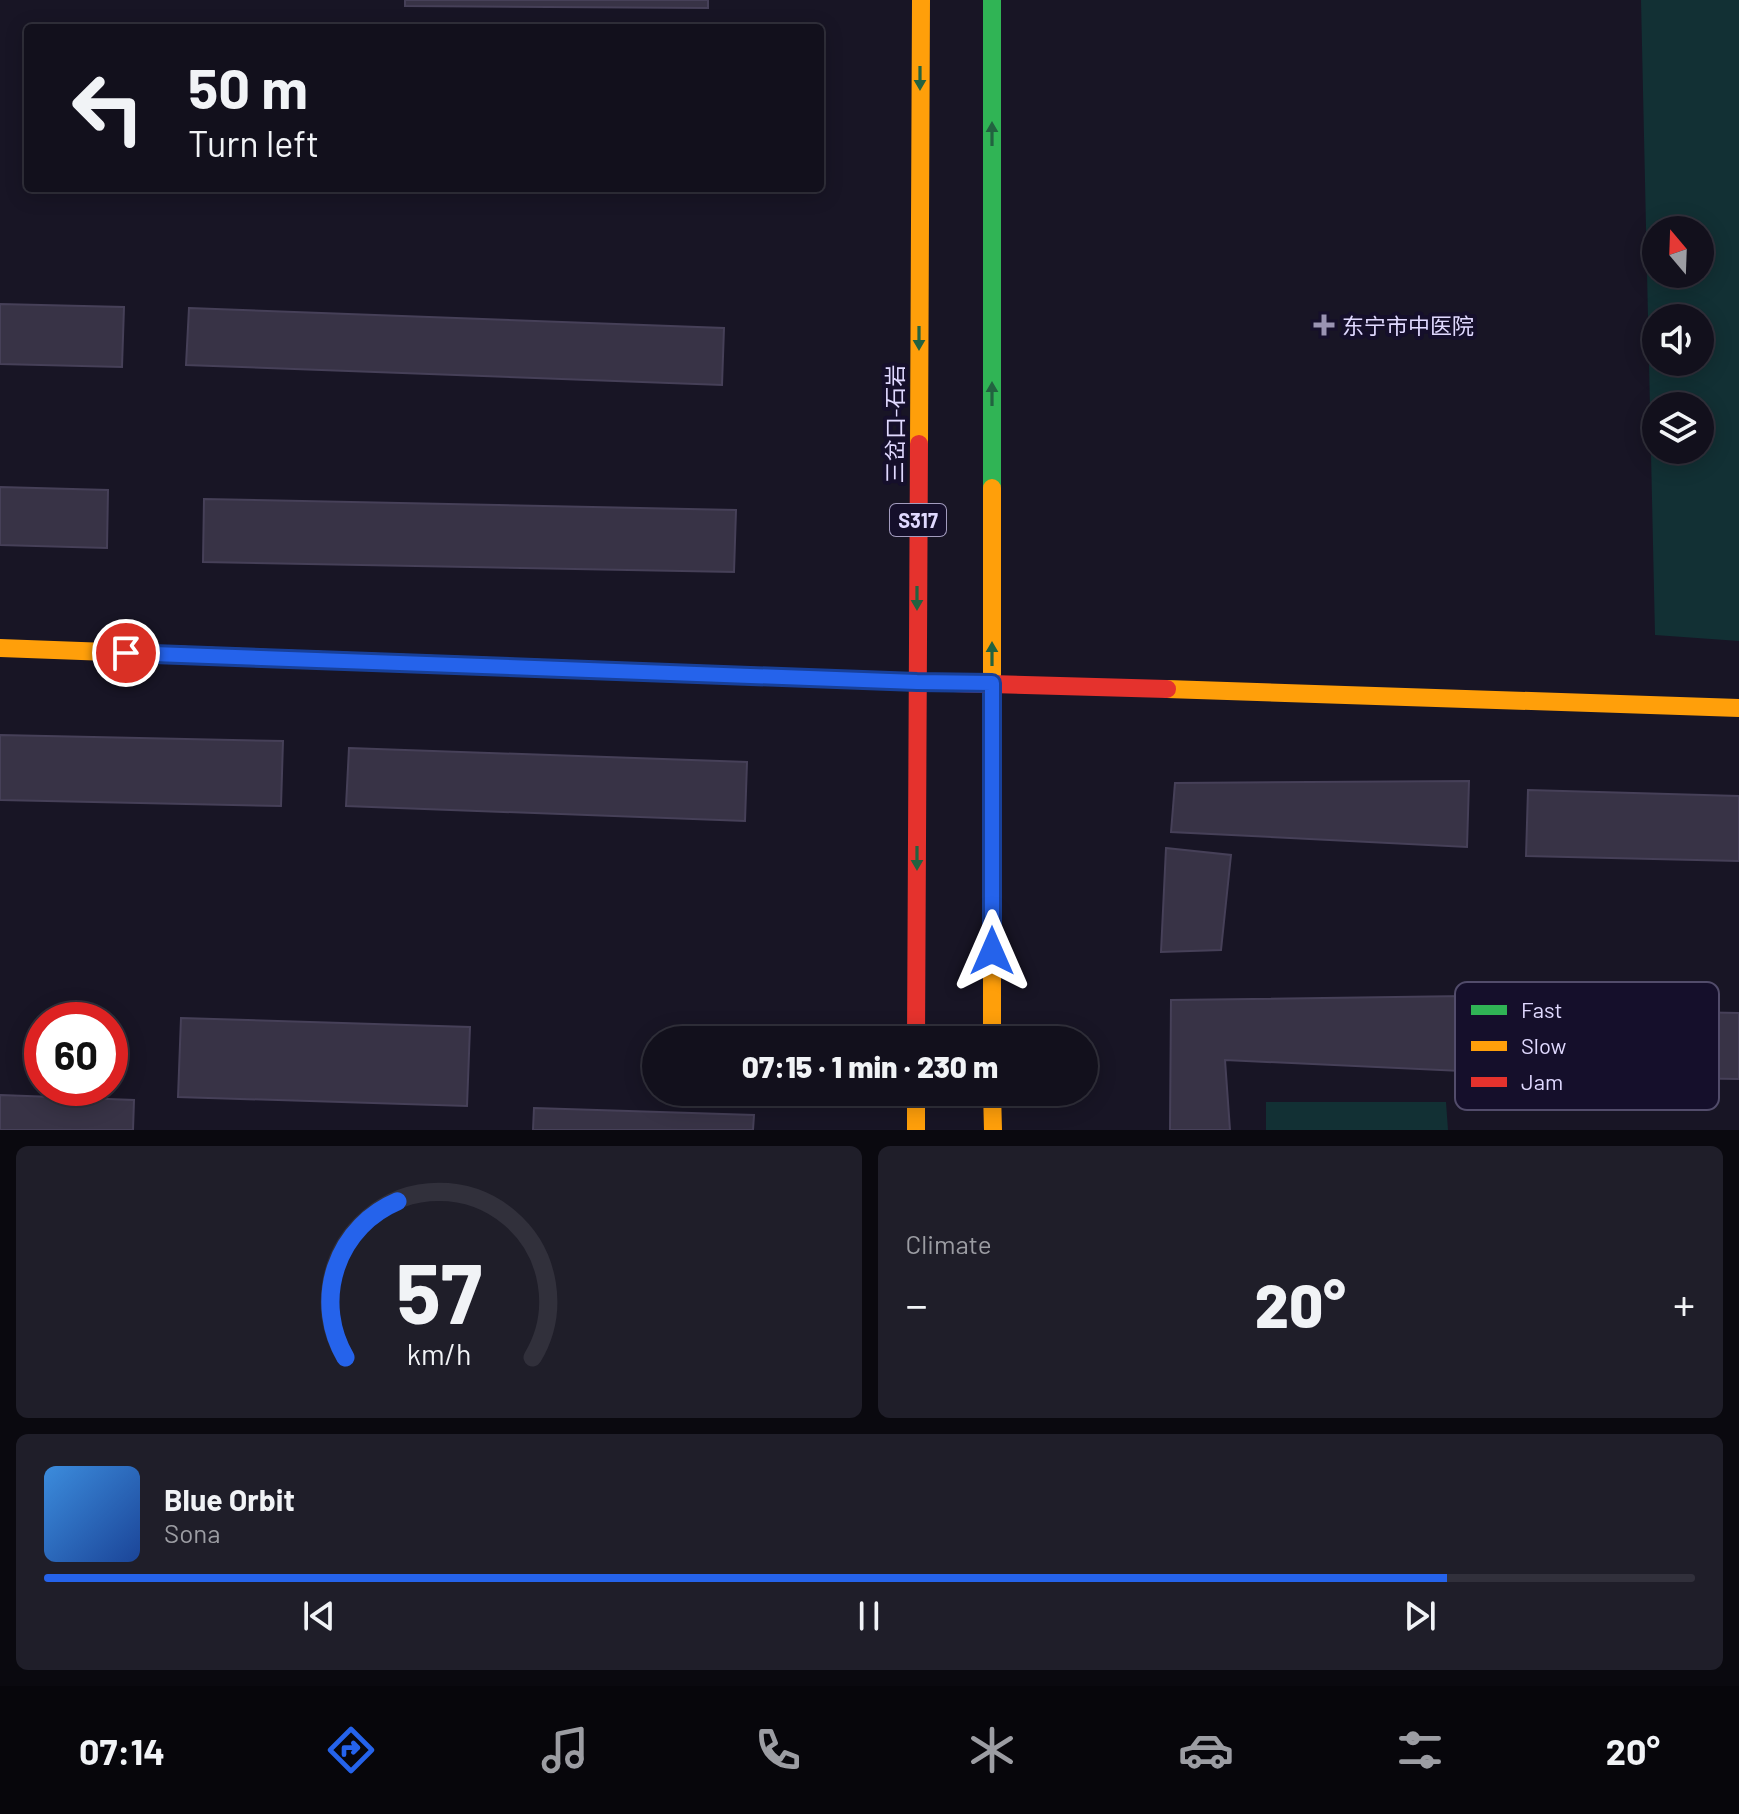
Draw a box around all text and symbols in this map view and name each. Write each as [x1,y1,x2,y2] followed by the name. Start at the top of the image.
[188,53,308,120] text: 50 m
[56,56,160,160] icon: left
[914,66,927,91] one-way arrow
[188,121,319,164] text: Turn left
[986,121,998,146] one-way arrow
[1642,216,1714,288] north arrow
[1642,216,1714,464] map controls
[1642,304,1714,376] button: sound
[1342,312,1474,338] place label: 东宁市中医院
[1313,314,1335,336] marker: 东宁市中医院
[913,326,925,351] one-way arrow
[881,365,907,483] street label: 三岔口-石岩
[986,381,998,406] one-way arrow
[1642,392,1714,464] button: layers
[890,504,946,536] road number: S317
[911,586,923,611] one-way arrow
[92,619,160,687] pin
[104,631,148,675] icon: arrive
[986,641,998,666] one-way arrow
[911,846,923,871] one-way arrow
[950,909,1034,993] position arrow
[1455,982,1719,1110] legend
[1521,996,1563,1022] text: Fast
[24,1002,128,1106] speed limit sign: 60
[1521,1032,1566,1058] text: Slow
[742,1048,998,1084] text: 07:15 · 1 min · 230 m
[1521,1068,1563,1094] text: Jam
[906,1228,992,1259] text: Climate
[396,1241,482,1341] text: 57
[1255,1268,1346,1340] text: 20°
[906,1277,928,1330] text: −
[1673,1277,1695,1330] text: +
[406,1336,471,1371] text: km/h
[164,1481,295,1517] text: Blue Orbit
[164,1517,221,1548] text: Sona
[297,1594,341,1638] icon: previous
[847,1594,891,1638] icon: pause
[1398,1594,1442,1638] icon: next
[323,1722,379,1778] icon: directions
[537,1722,593,1778] icon: music
[750,1722,806,1778] icon: phone
[964,1722,1020,1778] icon: climate
[1178,1722,1234,1778] icon: car
[1392,1722,1448,1778] icon: filters
[79,1729,165,1772] text: 07:14
[1606,1729,1660,1772] text: 20°

